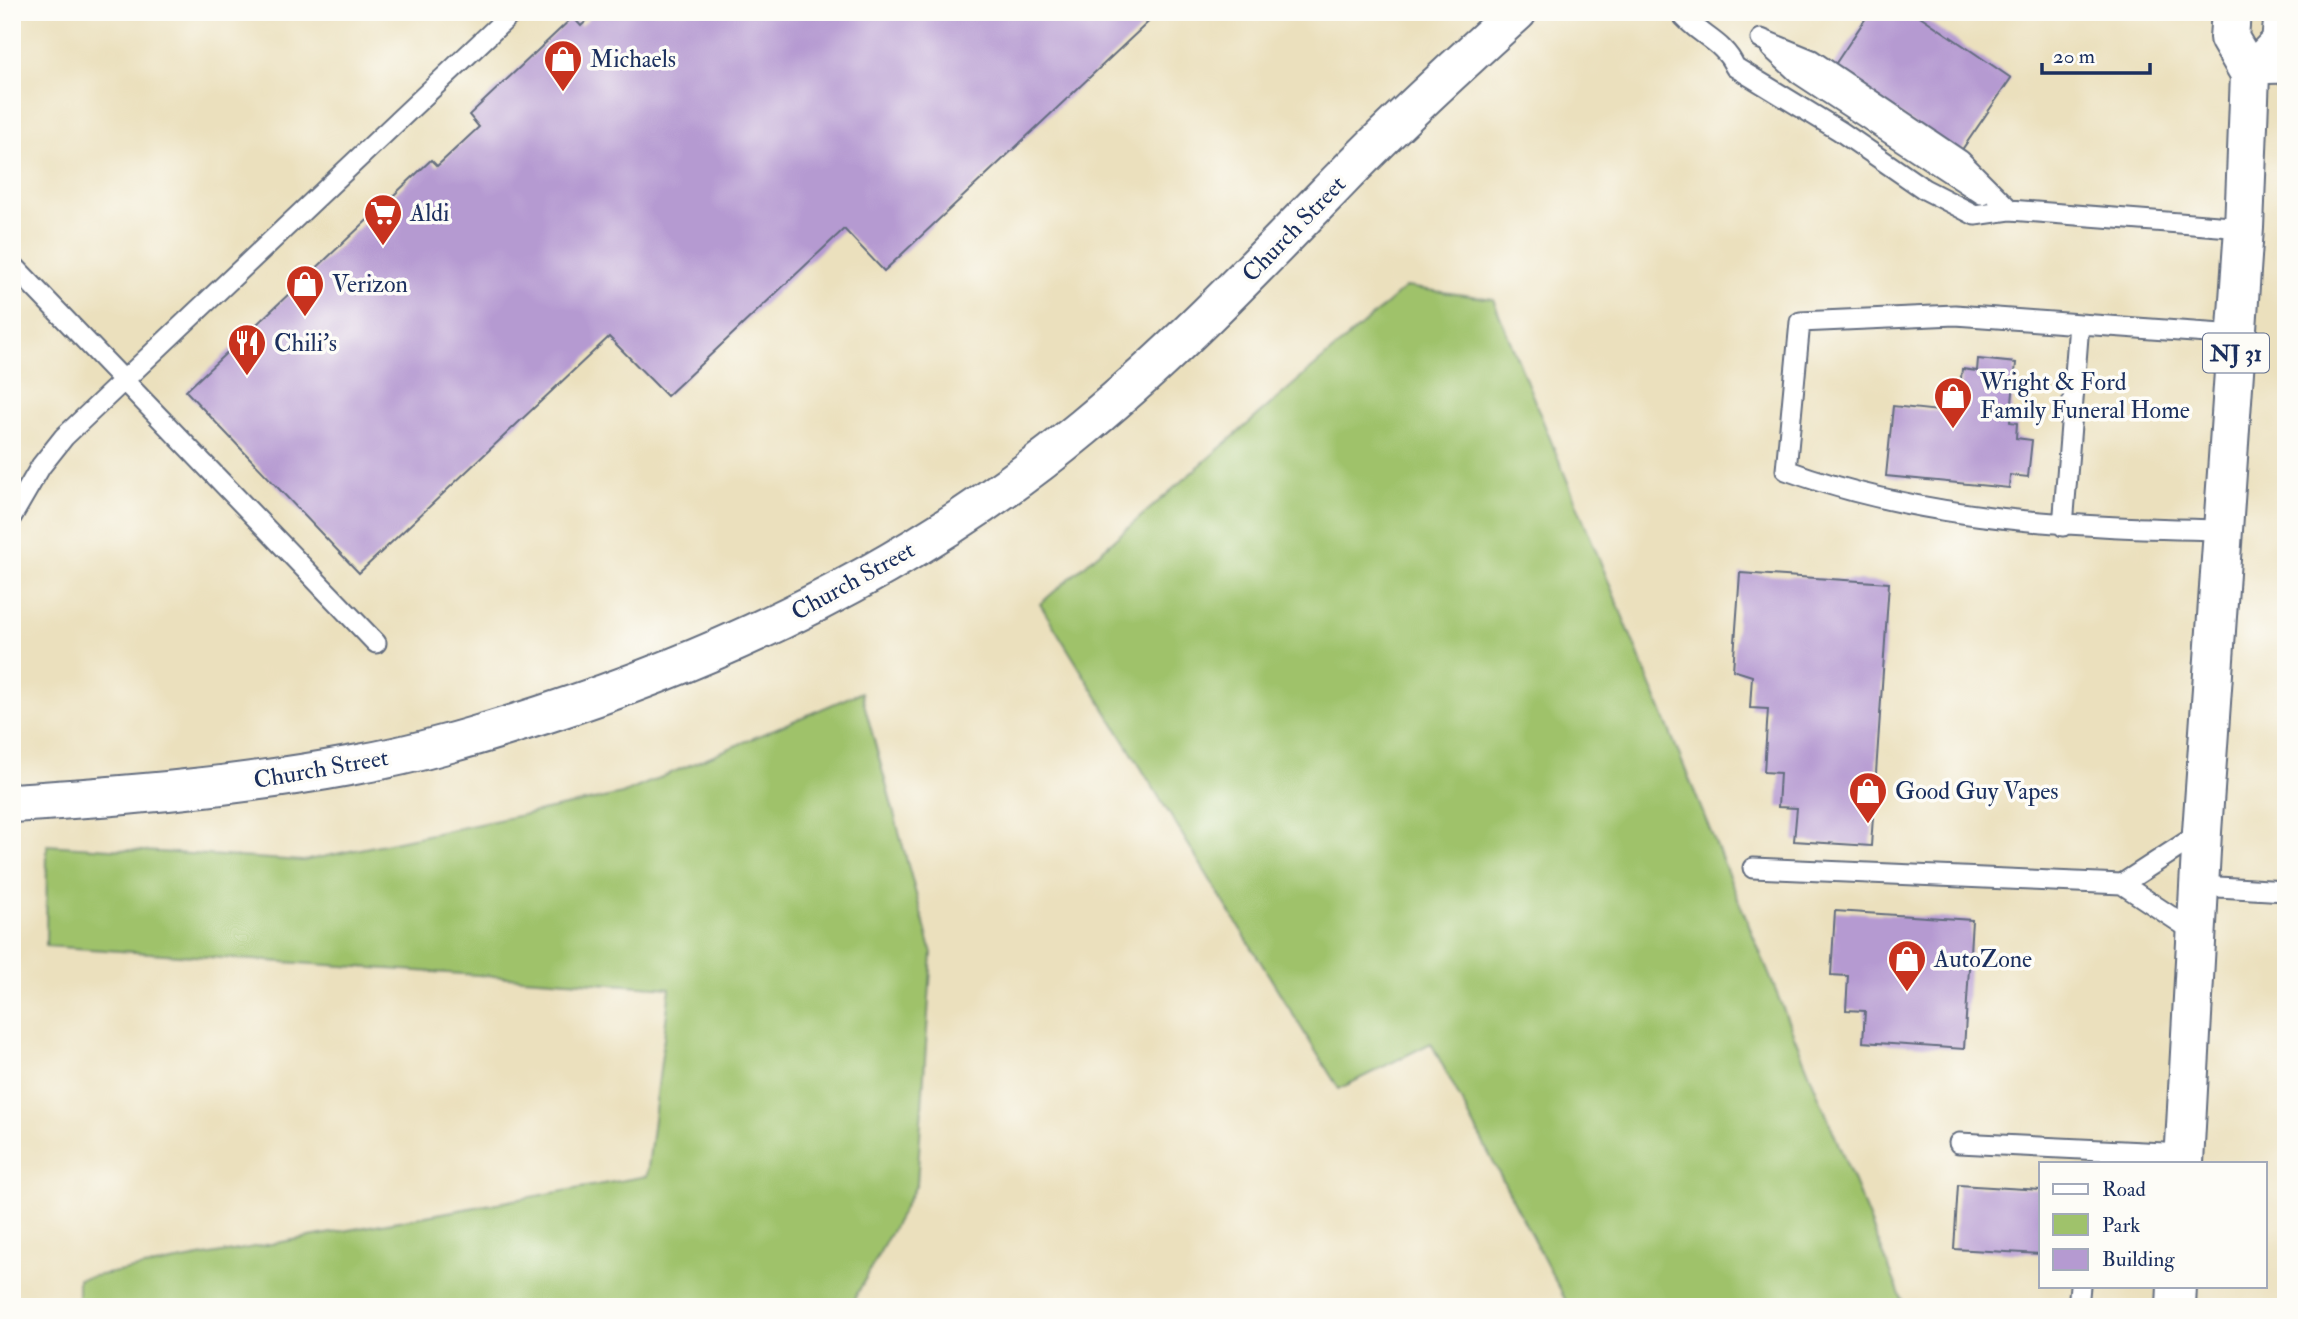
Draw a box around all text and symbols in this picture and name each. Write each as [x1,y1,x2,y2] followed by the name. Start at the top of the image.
[2042,32,2151,76] scale bar
[542,38,584,93] shop icon: Michaels
[2053,43,2095,70] text: 20 m
[590,44,676,75] place label: Michaels
[1235,169,1353,289] street label: Church Street
[362,192,404,247] supermarket icon: Aldi
[409,198,450,229] place label: Aldi
[284,263,326,318] shop icon: Verizon
[332,269,408,300] place label: Verizon
[226,322,268,377] restaurant icon: Chili's
[274,328,337,359] place label: Chili's
[2203,334,2269,372] road number: NJ 31
[1979,367,2190,426] place label: Wright & Ford Family Funeral Home
[1932,375,1974,430] shop icon: Wright & Ford Family Funeral Home
[786,534,920,628] street label: Church Street
[251,742,391,796] street label: Church Street
[1847,770,1889,825] shop icon: Good Guy Vapes
[1895,776,2059,807] place label: Good Guy Vapes
[1886,938,1928,993] shop icon: AutoZone
[1933,944,2032,975] place label: AutoZone
[2039,1162,2266,1288] legend
[2102,1176,2147,1203] text: Road
[2102,1212,2140,1239] text: Park
[2102,1246,2175,1273] text: Building

